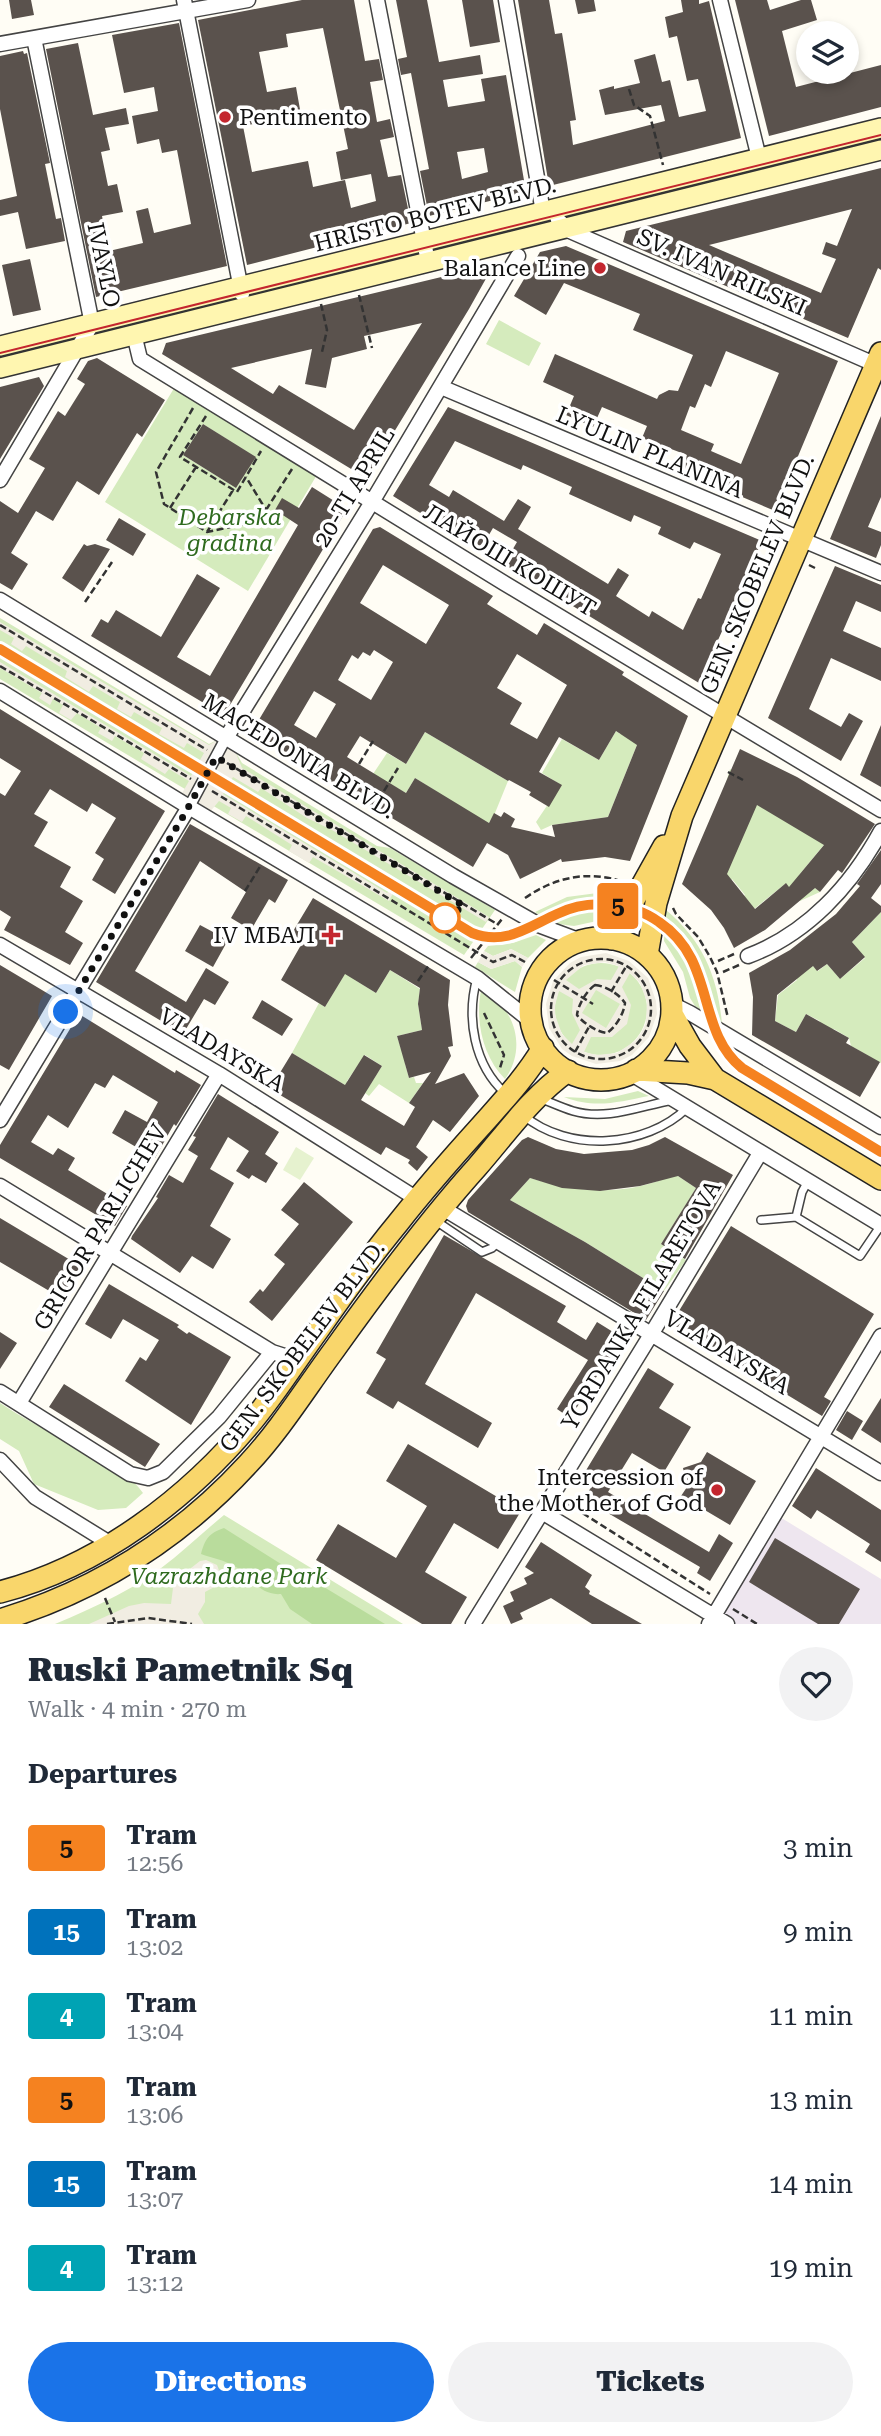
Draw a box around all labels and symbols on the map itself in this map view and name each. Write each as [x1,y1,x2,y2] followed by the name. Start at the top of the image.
[239,104,368,131] place label: Pentimento
[217,109,233,125] marker: Pentimento
[311,171,559,258] street label: HRISTO BOTEV BLVD.
[81,220,126,310] street label: IVAYLO
[633,223,810,322] street label: SV. IVAN RILSKI
[444,255,586,282] place label: Balance Line
[592,260,608,276] marker: Balance Line
[552,401,747,504] street label: LYULIN PLANINA
[308,423,401,552] street label: 20-TI APRIL
[695,450,820,698] street label: GEN. SKOBELEV BLVD.
[419,498,601,622] street label: ЛАЙОШ КОШУТ
[177,504,282,557] park label: Debarska gradina
[197,688,400,825] street label: MACEDONIA BLVD.
[595,883,641,929] line badge: 5
[430,903,460,933] unlabelled marker
[213,922,315,949] place label: IV МБАЛ
[321,925,341,945] marker: IV МБАЛ
[48,994,83,1029] your location
[154,1002,289,1098] street label: VLADAYSKA
[28,1119,173,1335] street label: GRIGOR PARLICHEV
[556,1175,727,1435] street label: YORDANKA FILARETOVA
[214,1235,391,1457] street label: GEN. SKOBELEV BLVD.
[659,1304,794,1400] street label: VLADAYSKA
[498,1464,704,1517] place label: Intercession of the Mother of God
[709,1482,725,1498] marker: Intercession of the Mother of God
[130,1563,328,1590] park label: Vazrazhdane Park

